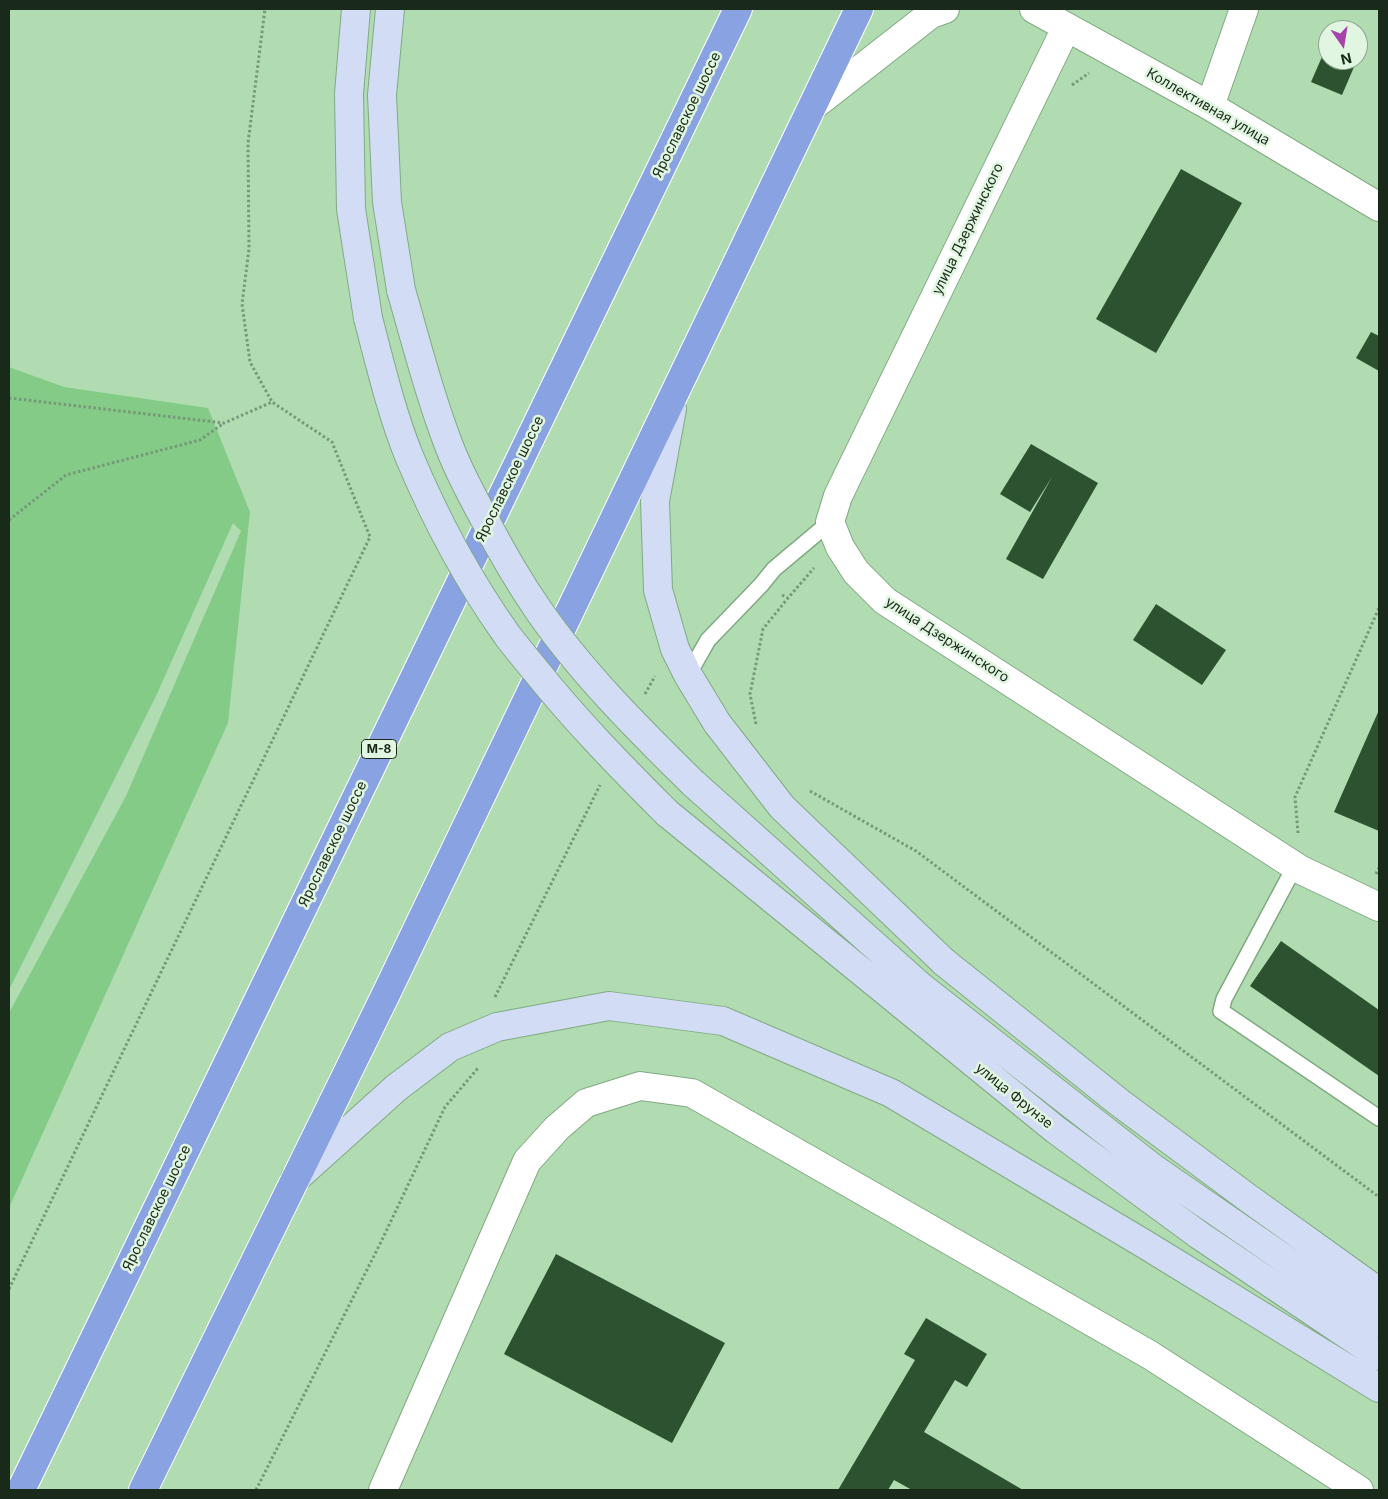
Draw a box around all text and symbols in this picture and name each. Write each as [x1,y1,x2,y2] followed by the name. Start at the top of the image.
[1318,20,1368,70] north arrow
[649,49,725,181] street label: Ярославское шоссе
[1339,50,1353,69] text: N
[1143,65,1273,149] street label: Коллективная улица
[929,160,1007,298] street label: улица Дзержинского
[472,413,548,545] street label: Ярославское шоссе
[882,594,1012,686] street label: улица Дзержинского
[362,740,396,759] road number: М-8
[295,778,371,910] street label: Ярославское шоссе
[972,1060,1056,1132] street label: улица Фрунзе
[119,1142,195,1274] street label: Ярославское шоссе

